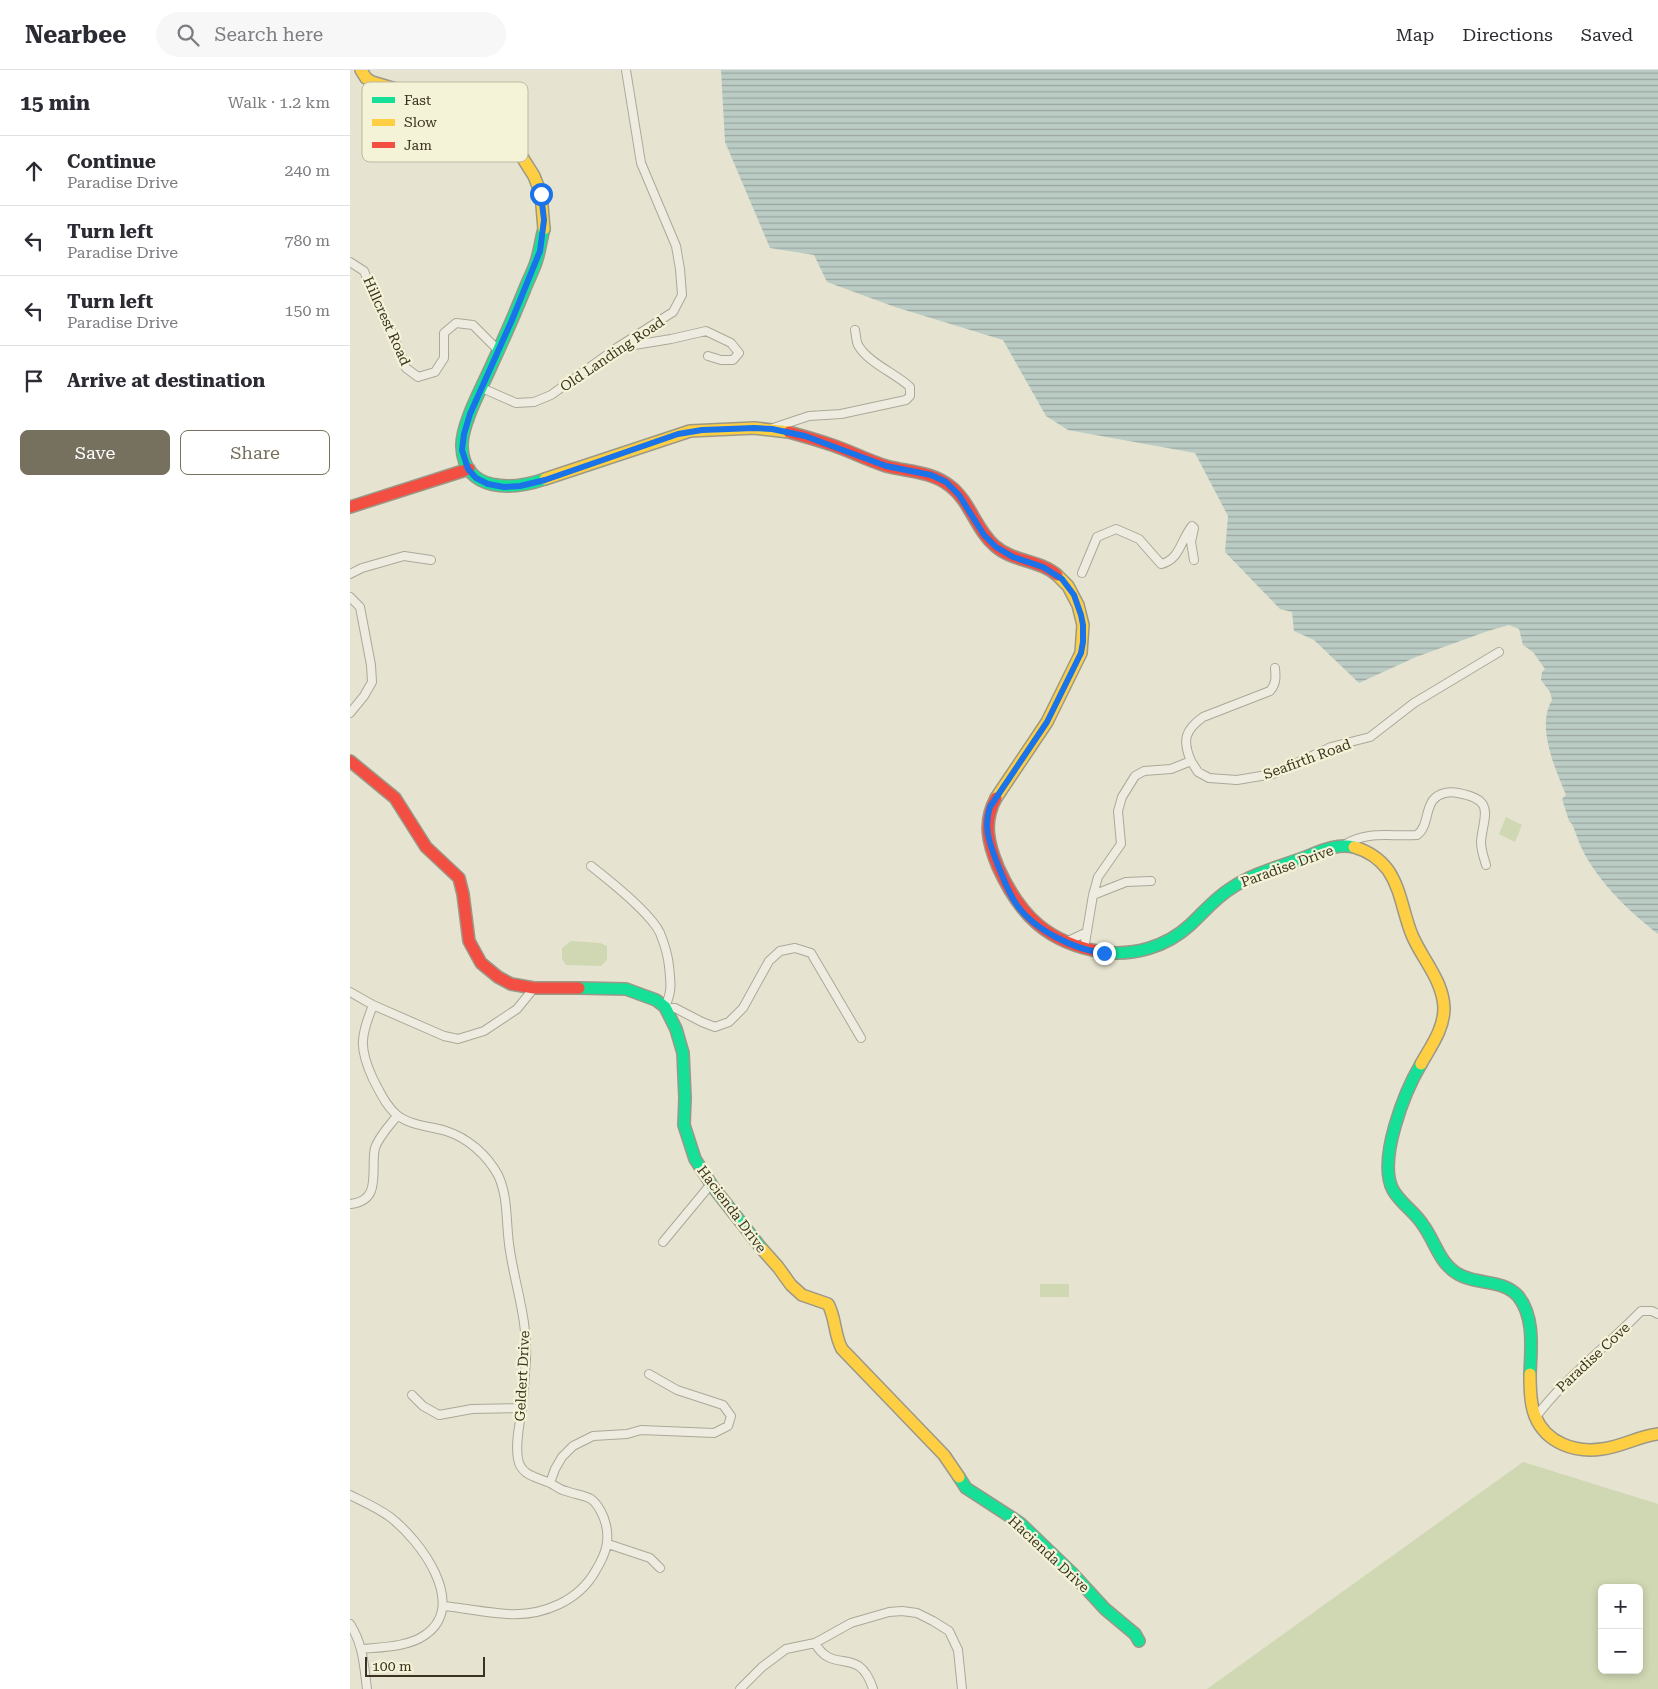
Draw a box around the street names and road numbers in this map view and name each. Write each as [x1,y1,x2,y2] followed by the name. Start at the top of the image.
[360,274,414,368] street label: Hillcrest Road
[557,313,667,395] street label: Old Landing Road
[1261,736,1353,782] street label: Seafirth Road
[1239,842,1336,890] street label: Paradise Drive
[694,1162,770,1256] street label: Hacienda Drive
[1553,1319,1633,1395] street label: Paradise Cove
[512,1330,532,1422] street label: Geldert Drive
[1005,1512,1093,1596] street label: Hacienda Drive

